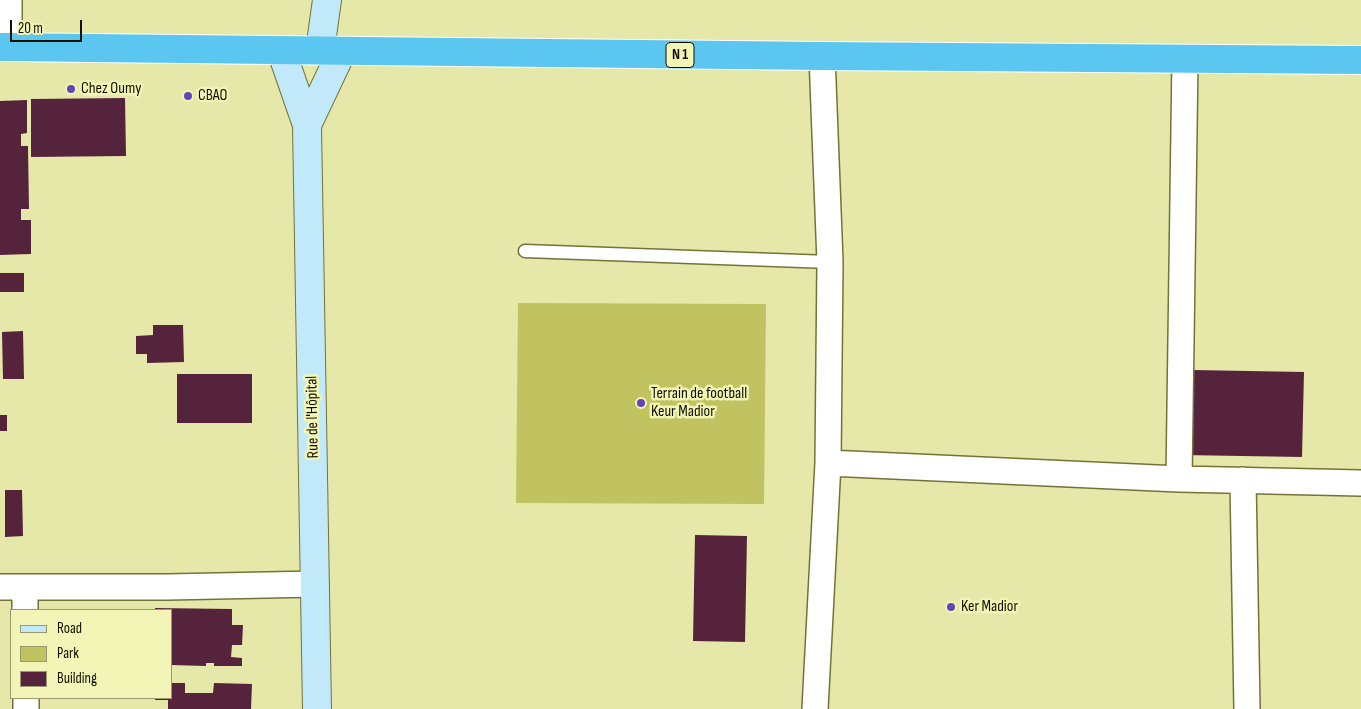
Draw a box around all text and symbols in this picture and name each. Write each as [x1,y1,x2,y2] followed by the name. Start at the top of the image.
[12,10,85,42] scale bar
[18,19,43,38] text: 20 m
[666,42,694,68] road number: N 1
[81,79,141,99] place label: Chez Oumy
[65,83,77,95] marker: Chez Oumy
[198,86,227,106] place label: CBAO
[182,90,194,102] marker: CBAO
[303,376,323,458] street label: Rue de l'Hôpital
[651,384,747,422] place label: Terrain de football Keur Madior
[635,397,647,409] marker: Terrain de football Keur Madior
[961,597,1018,617] place label: Ker Madior
[945,601,957,613] marker: Ker Madior
[10,609,172,699] legend
[57,619,82,638] text: Road
[57,644,79,663] text: Park
[57,669,97,688] text: Building

